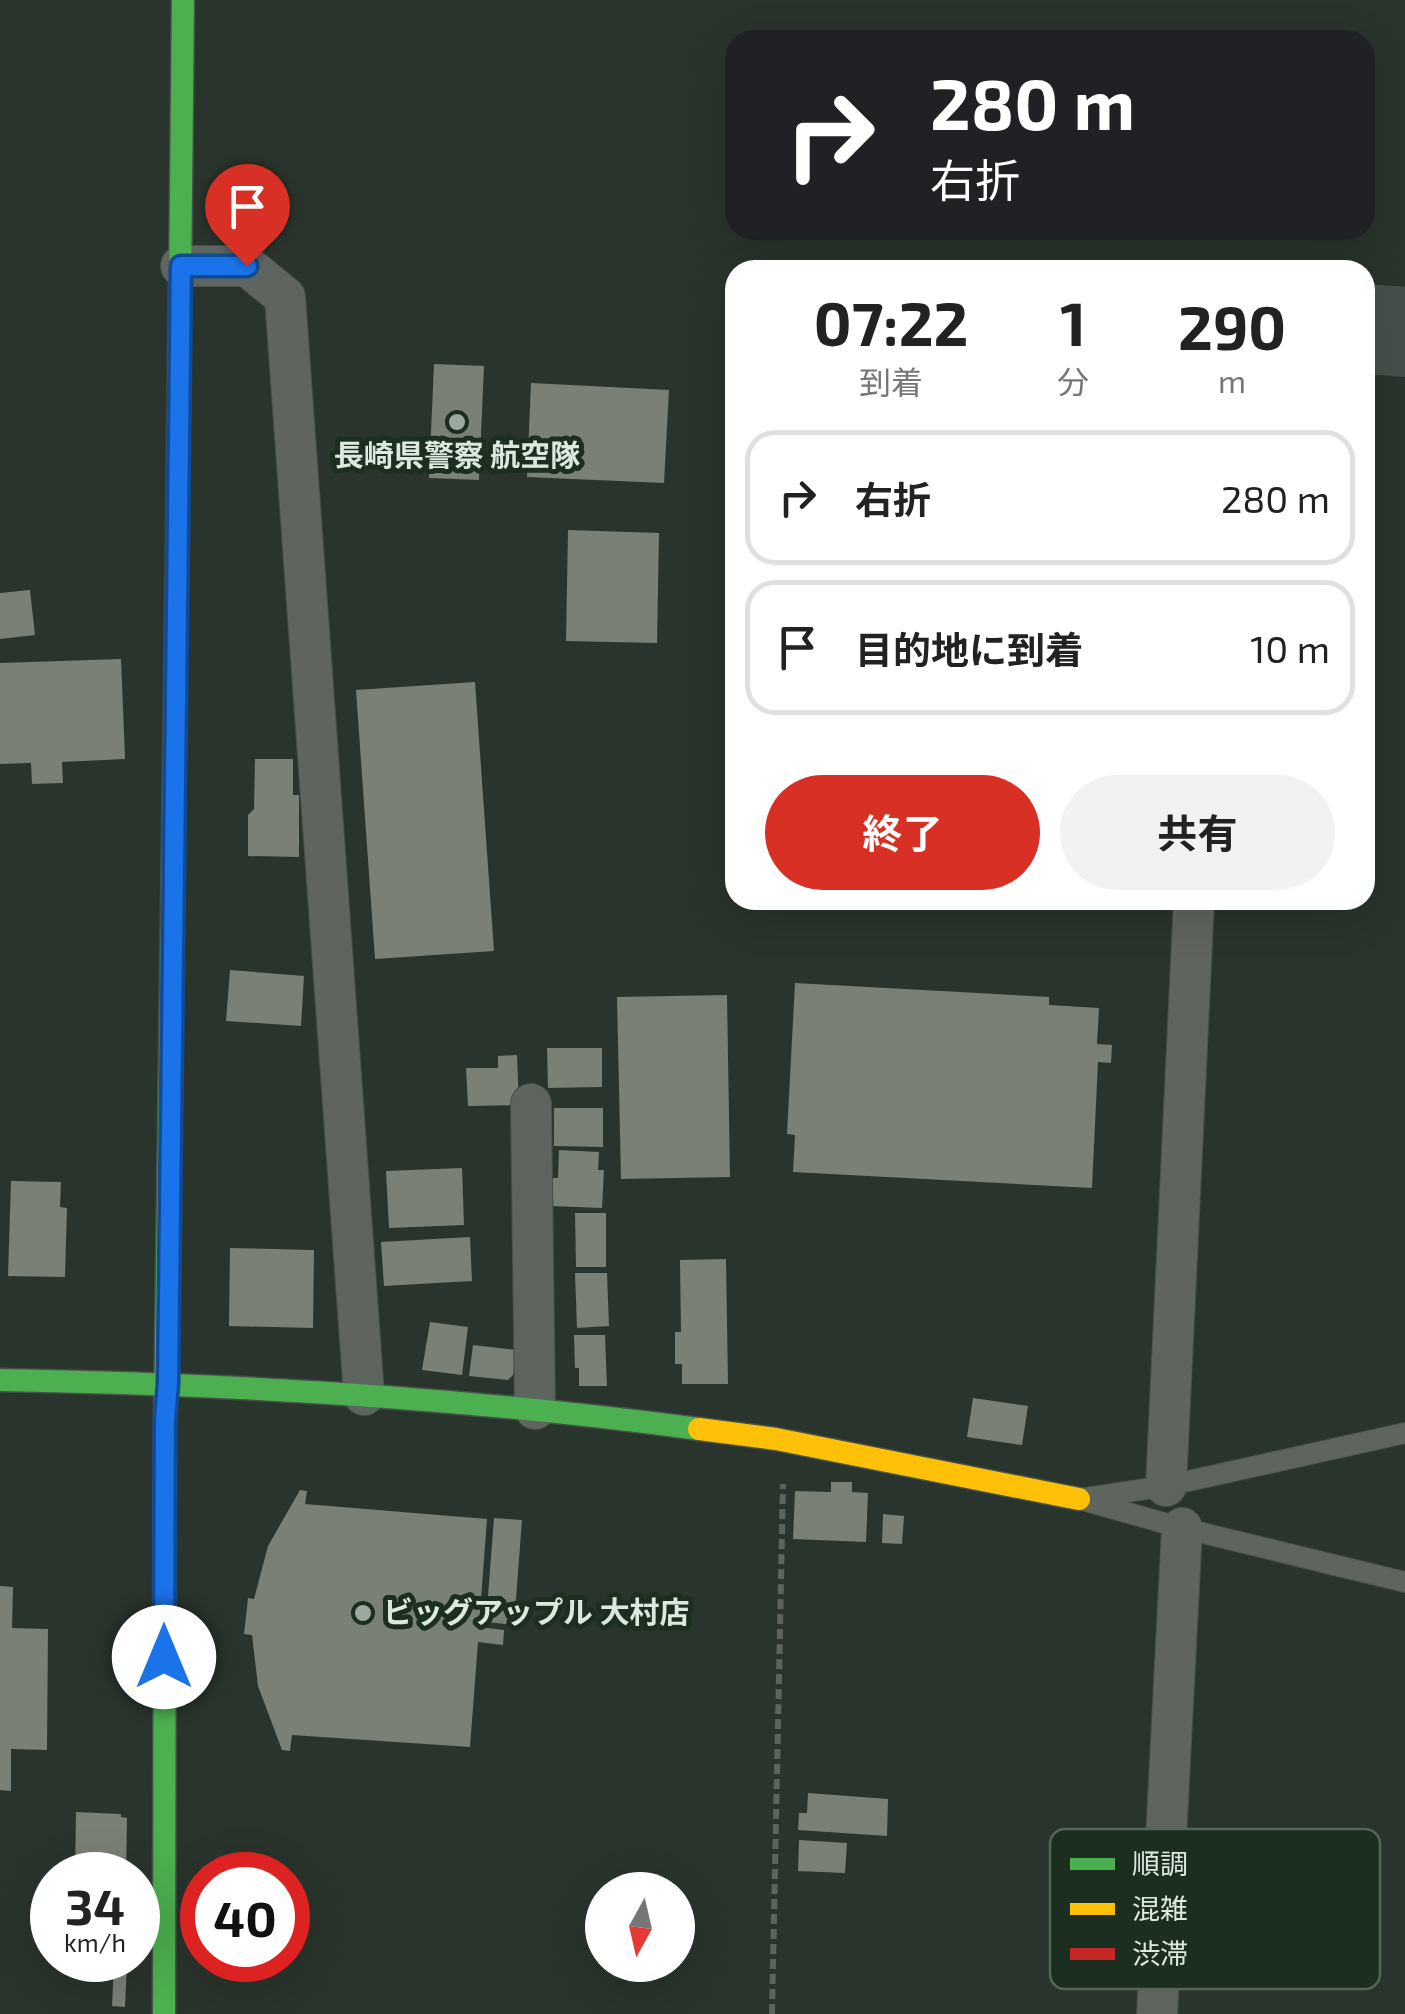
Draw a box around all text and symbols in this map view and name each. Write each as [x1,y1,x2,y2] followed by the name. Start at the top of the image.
[930,60,1135,144] text: 280 m
[765,70,895,200] icon: right
[930,152,1020,206] text: 右折
[205,164,290,267] pin
[220,179,275,234] icon: arrive
[814,286,968,358] text: 07:22
[1060,286,1086,358] text: 1
[1178,290,1286,362] text: 290
[1218,361,1246,399] text: m
[859,362,923,400] text: 到着
[1057,362,1089,400] text: 分
[446,411,468,433] marker: 長崎県警察 航空隊
[334,436,580,472] place label: 長崎県警察 航空隊
[770,470,825,525] icon: right
[1221,475,1330,521] text: 280 m
[855,476,931,522] text: 右折
[770,620,825,675] icon: arrive
[1250,625,1330,671] text: 10 m
[855,626,1083,672] text: 目的地に到着
[765,775,1040,890] button: 終了
[1060,775,1335,890] button: 共有
[383,1593,689,1629] place label: ビッグアップル 大村店
[352,1602,374,1624] marker: ビッグアップル 大村店
[112,1605,216,1709] position arrow
[1050,1829,1380,1989] legend
[1132,1846,1188,1880] text: 順調
[180,1852,310,1982] speed limit sign: 40
[585,1872,695,1982] north arrow
[585,1872,695,1982] map controls
[65,1875,125,1935] text: 34
[1132,1891,1188,1925] text: 混雑
[64,1927,126,1957] text: km/h
[1132,1936,1188,1970] text: 渋滞

